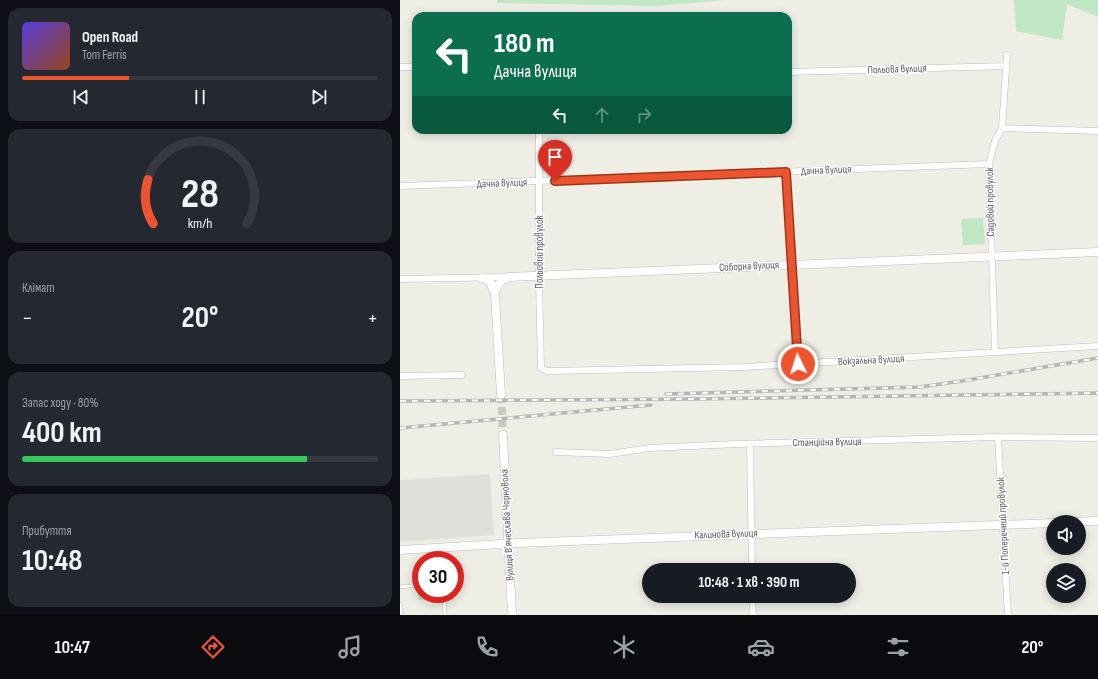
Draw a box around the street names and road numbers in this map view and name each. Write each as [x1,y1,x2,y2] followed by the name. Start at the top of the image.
[867,61,927,77] street label: Польова вулиця
[800,162,852,178] street label: Дачна вулиця
[983,166,997,237] street label: Садовий провулок
[476,176,528,190] street label: Дачна вулиця
[533,214,546,289] street label: Польовий провулок
[719,258,779,274] street label: Соборна вулиця
[837,352,905,368] street label: Вокзальна вулиця
[792,435,862,449] street label: Станційна вулиця
[498,469,516,581] street label: вулиця Вʼячеслава Чорновола
[994,476,1012,575] street label: 1-й Поперечний провулок
[694,526,758,542] street label: Калинова вулиця

